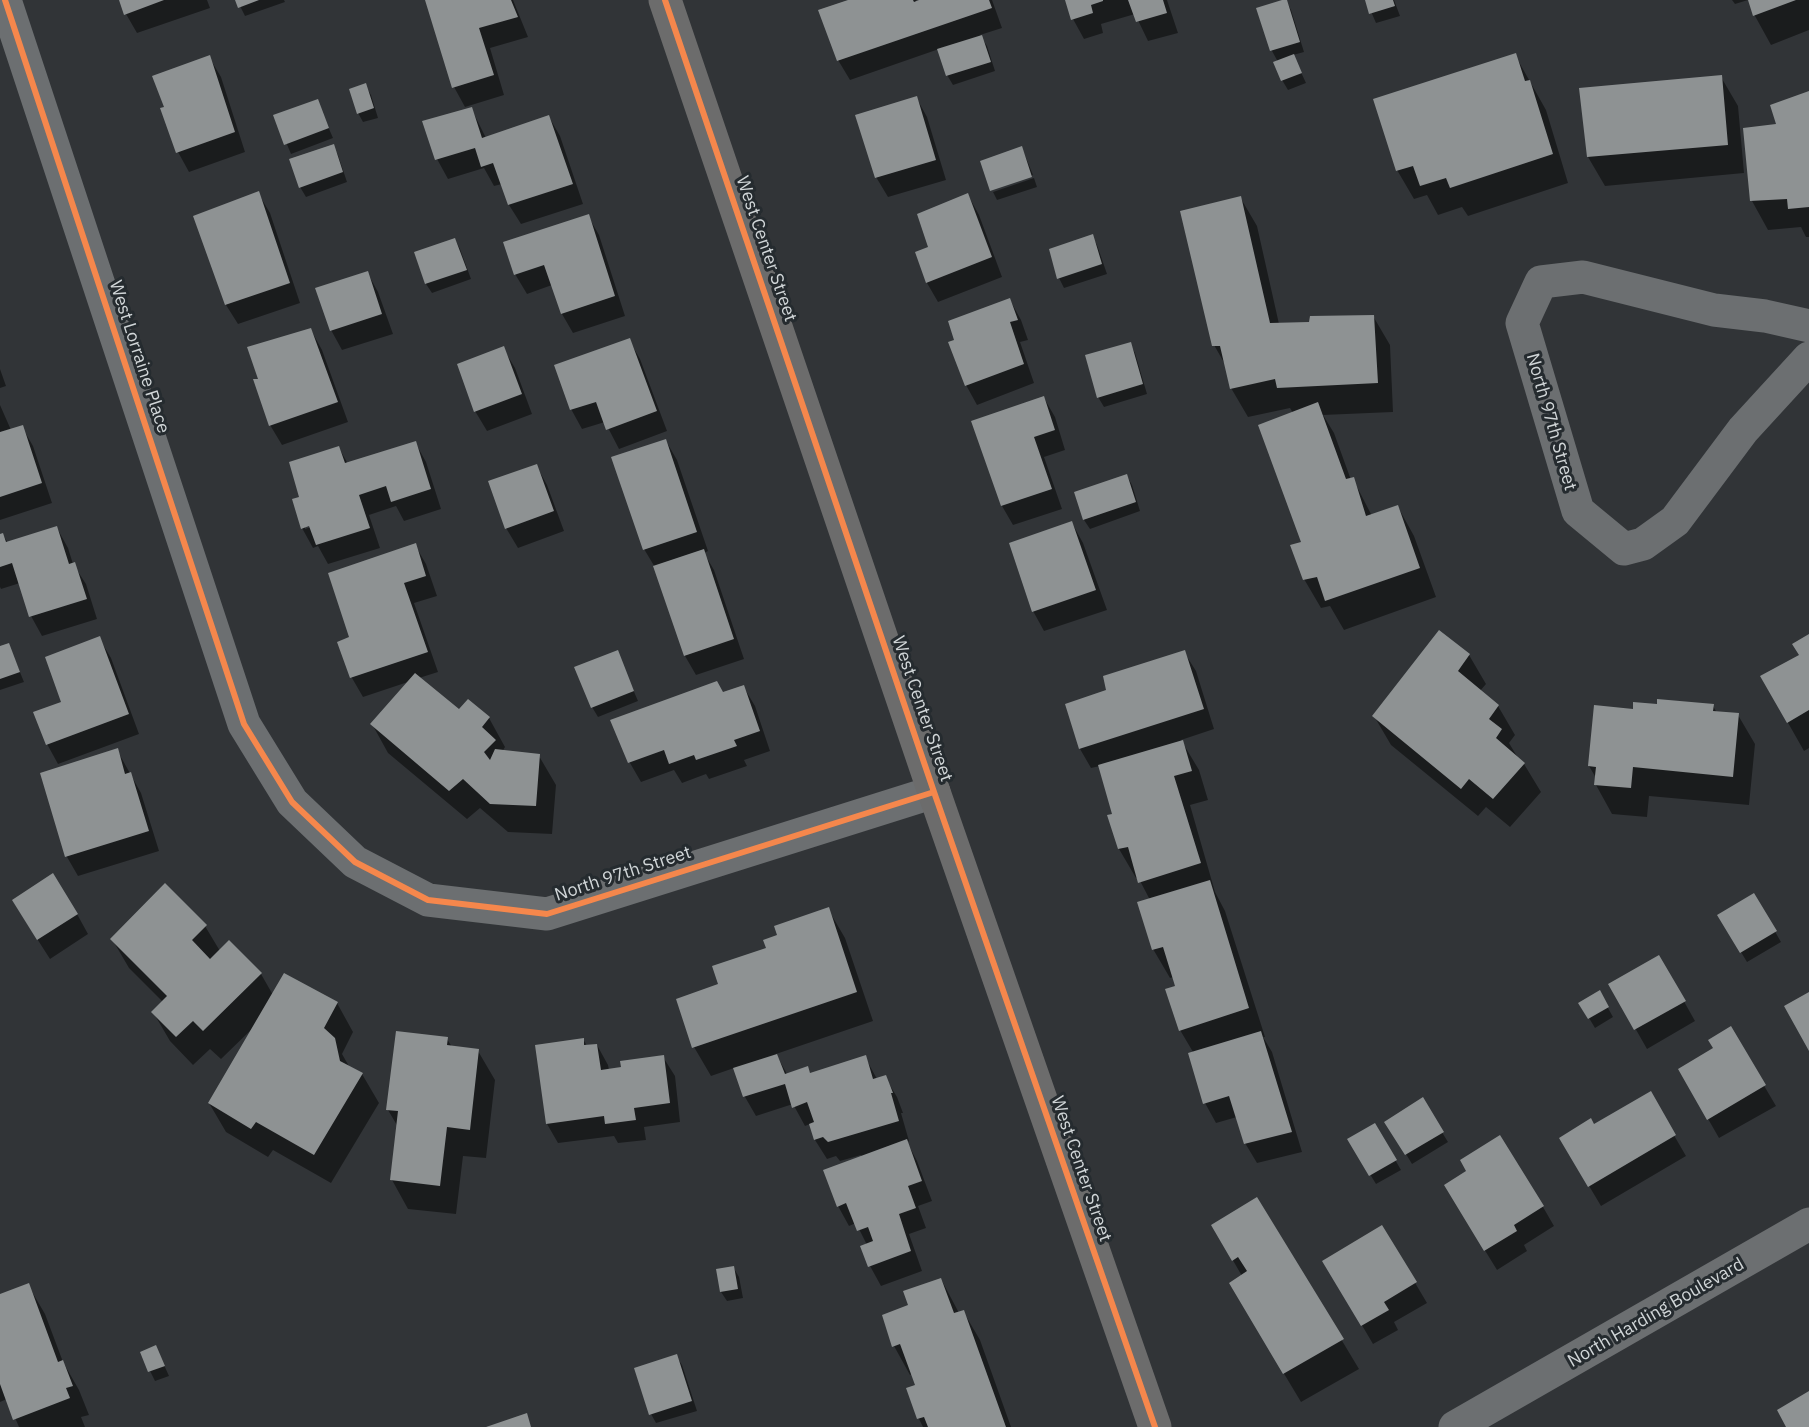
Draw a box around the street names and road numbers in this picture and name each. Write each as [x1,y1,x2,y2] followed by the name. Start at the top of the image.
[731,173,801,325] street label: West Center Street
[104,278,174,436] street label: West Lorraine Place
[1521,351,1581,493] street label: North 97th Street
[887,633,957,785] street label: West Center Street
[552,842,694,906] street label: North 97th Street
[1046,1093,1116,1245] street label: West Center Street
[1564,1254,1748,1372] street label: North Harding Boulevard

